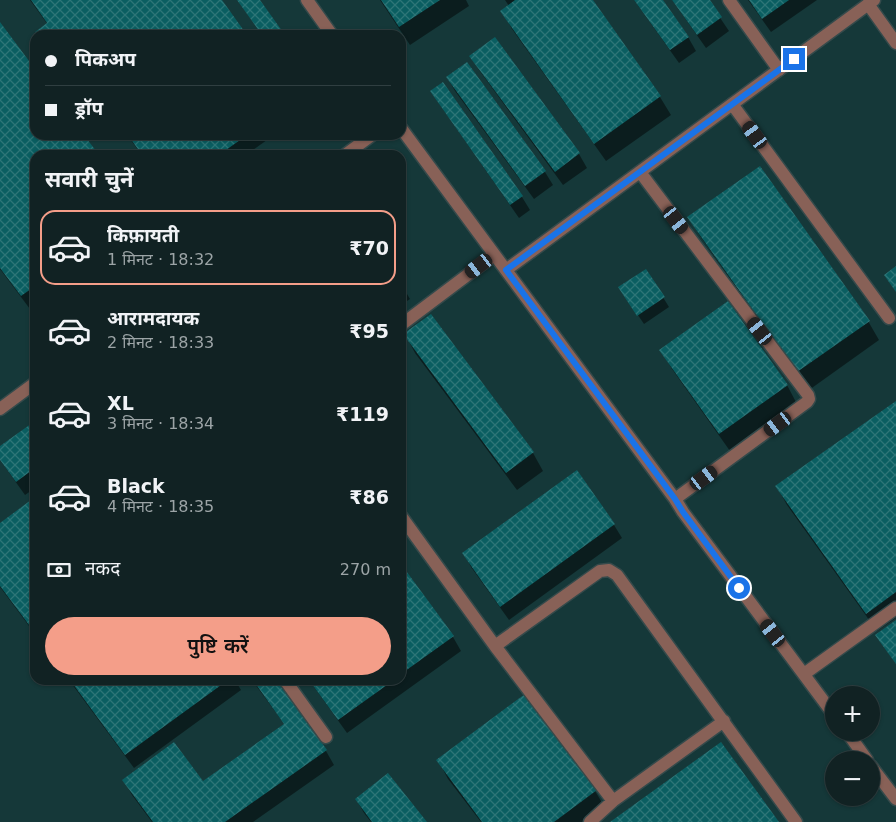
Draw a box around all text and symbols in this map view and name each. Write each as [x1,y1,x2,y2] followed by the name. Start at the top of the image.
[75,48,136,70] text: पिकअप
[783,48,805,70] route end
[75,97,103,119] text: ड्रॉप
[740,118,769,152] car
[45,167,134,192] text: सवारी चुनें
[660,204,691,236] car
[107,224,179,246] text: किफ़ायती
[47,225,92,270] icon: car
[349,237,389,259] text: ₹70
[107,250,214,269] text: 1 मिनट · 18:32
[462,251,495,281] car
[107,307,199,329] text: आरामदायक
[47,308,92,353] icon: car
[744,315,775,347] car
[349,320,389,342] text: ₹95
[107,333,214,352] text: 2 मिनट · 18:33
[47,391,92,436] icon: car
[107,392,134,414] text: XL
[336,403,389,425] text: ₹119
[761,409,794,439] car
[107,414,214,433] text: 3 मिनट · 18:34
[687,463,720,493] car
[47,474,92,519] icon: car
[107,475,165,497] text: Black
[349,486,389,508] text: ₹86
[107,497,214,516] text: 4 मिनट · 18:35
[45,556,73,584] icon: cash
[85,557,120,579] text: नकद
[340,560,391,579] text: 270 m
[728,577,750,599] route start
[45,617,391,675] button: पुष्टि करें
[757,617,788,649] car
[825,686,880,806] map controls
[825,686,880,741] button: +
[825,751,880,806] button: −

